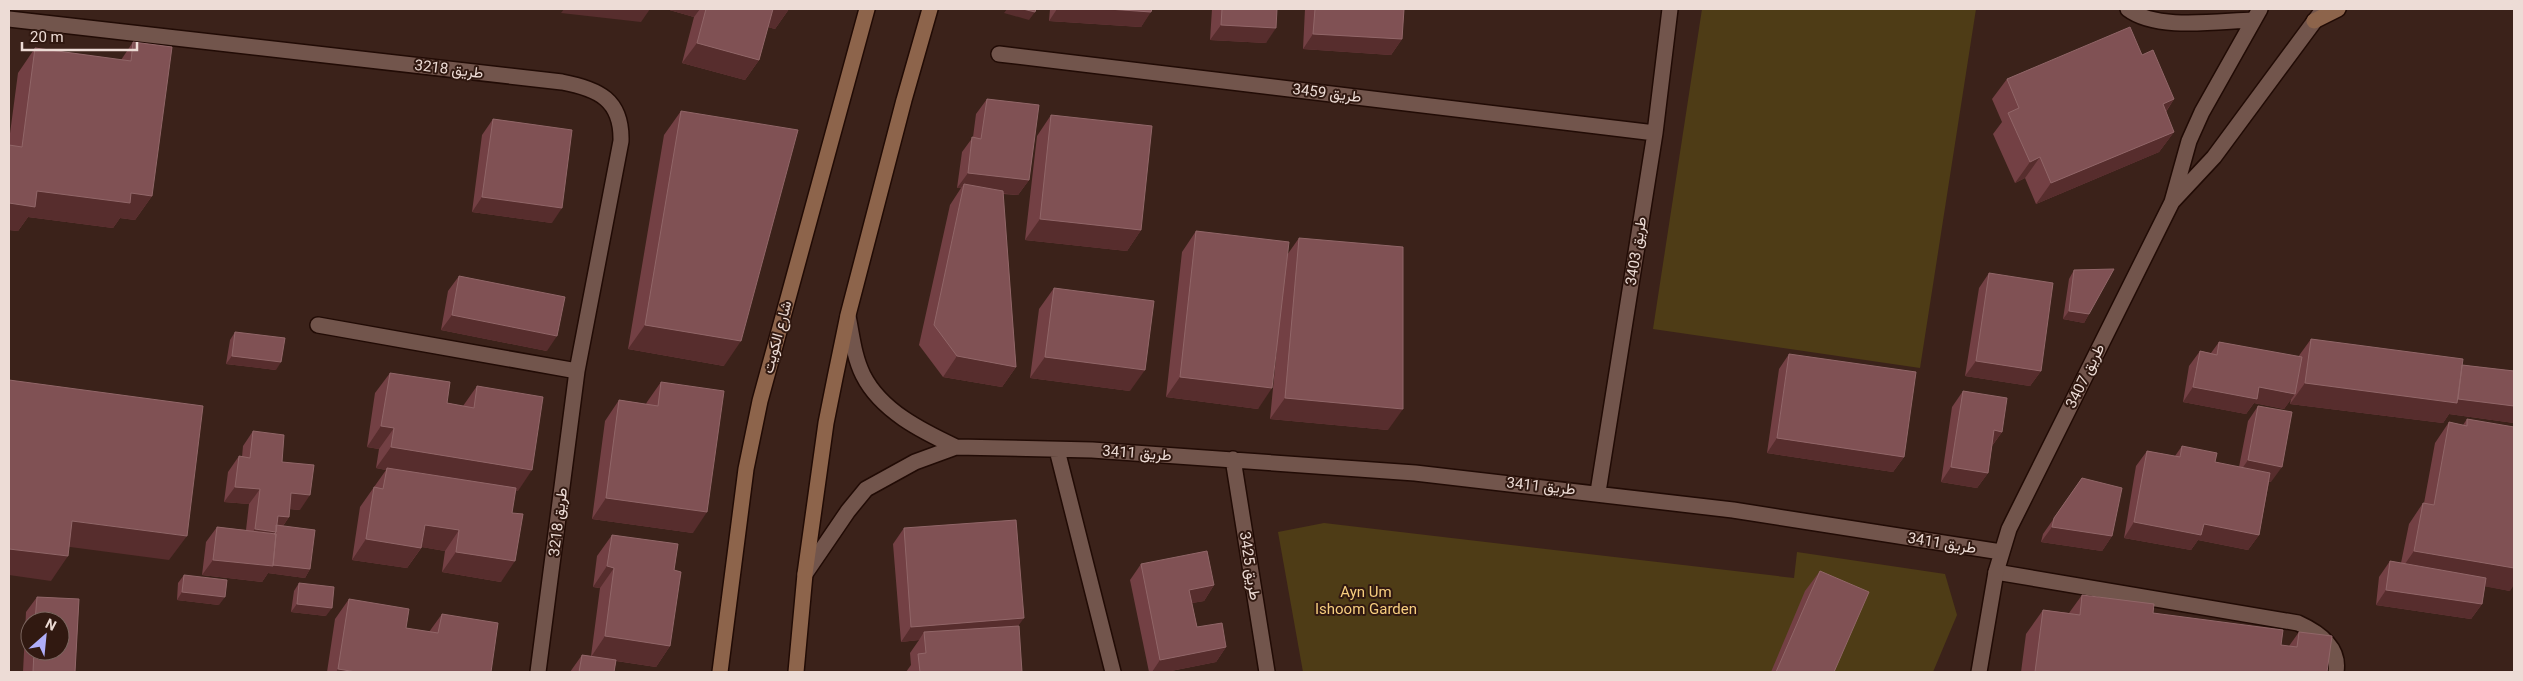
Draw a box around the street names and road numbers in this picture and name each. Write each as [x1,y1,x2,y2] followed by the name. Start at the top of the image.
[413,56,485,83] street label: طريق 3218
[1291,80,1363,107] street label: طريق 3459
[1622,215,1651,287] street label: طريق 3403
[759,298,797,376] street label: شارع الكويت
[2062,341,2109,412] street label: طريق 3407
[1102,442,1172,465] street label: طريق 3411
[1506,473,1577,500] street label: طريق 3411
[545,486,572,558] street label: طريق 3218
[1906,529,1978,558] street label: طريق 3411
[1235,530,1264,602] street label: طريق 3425

